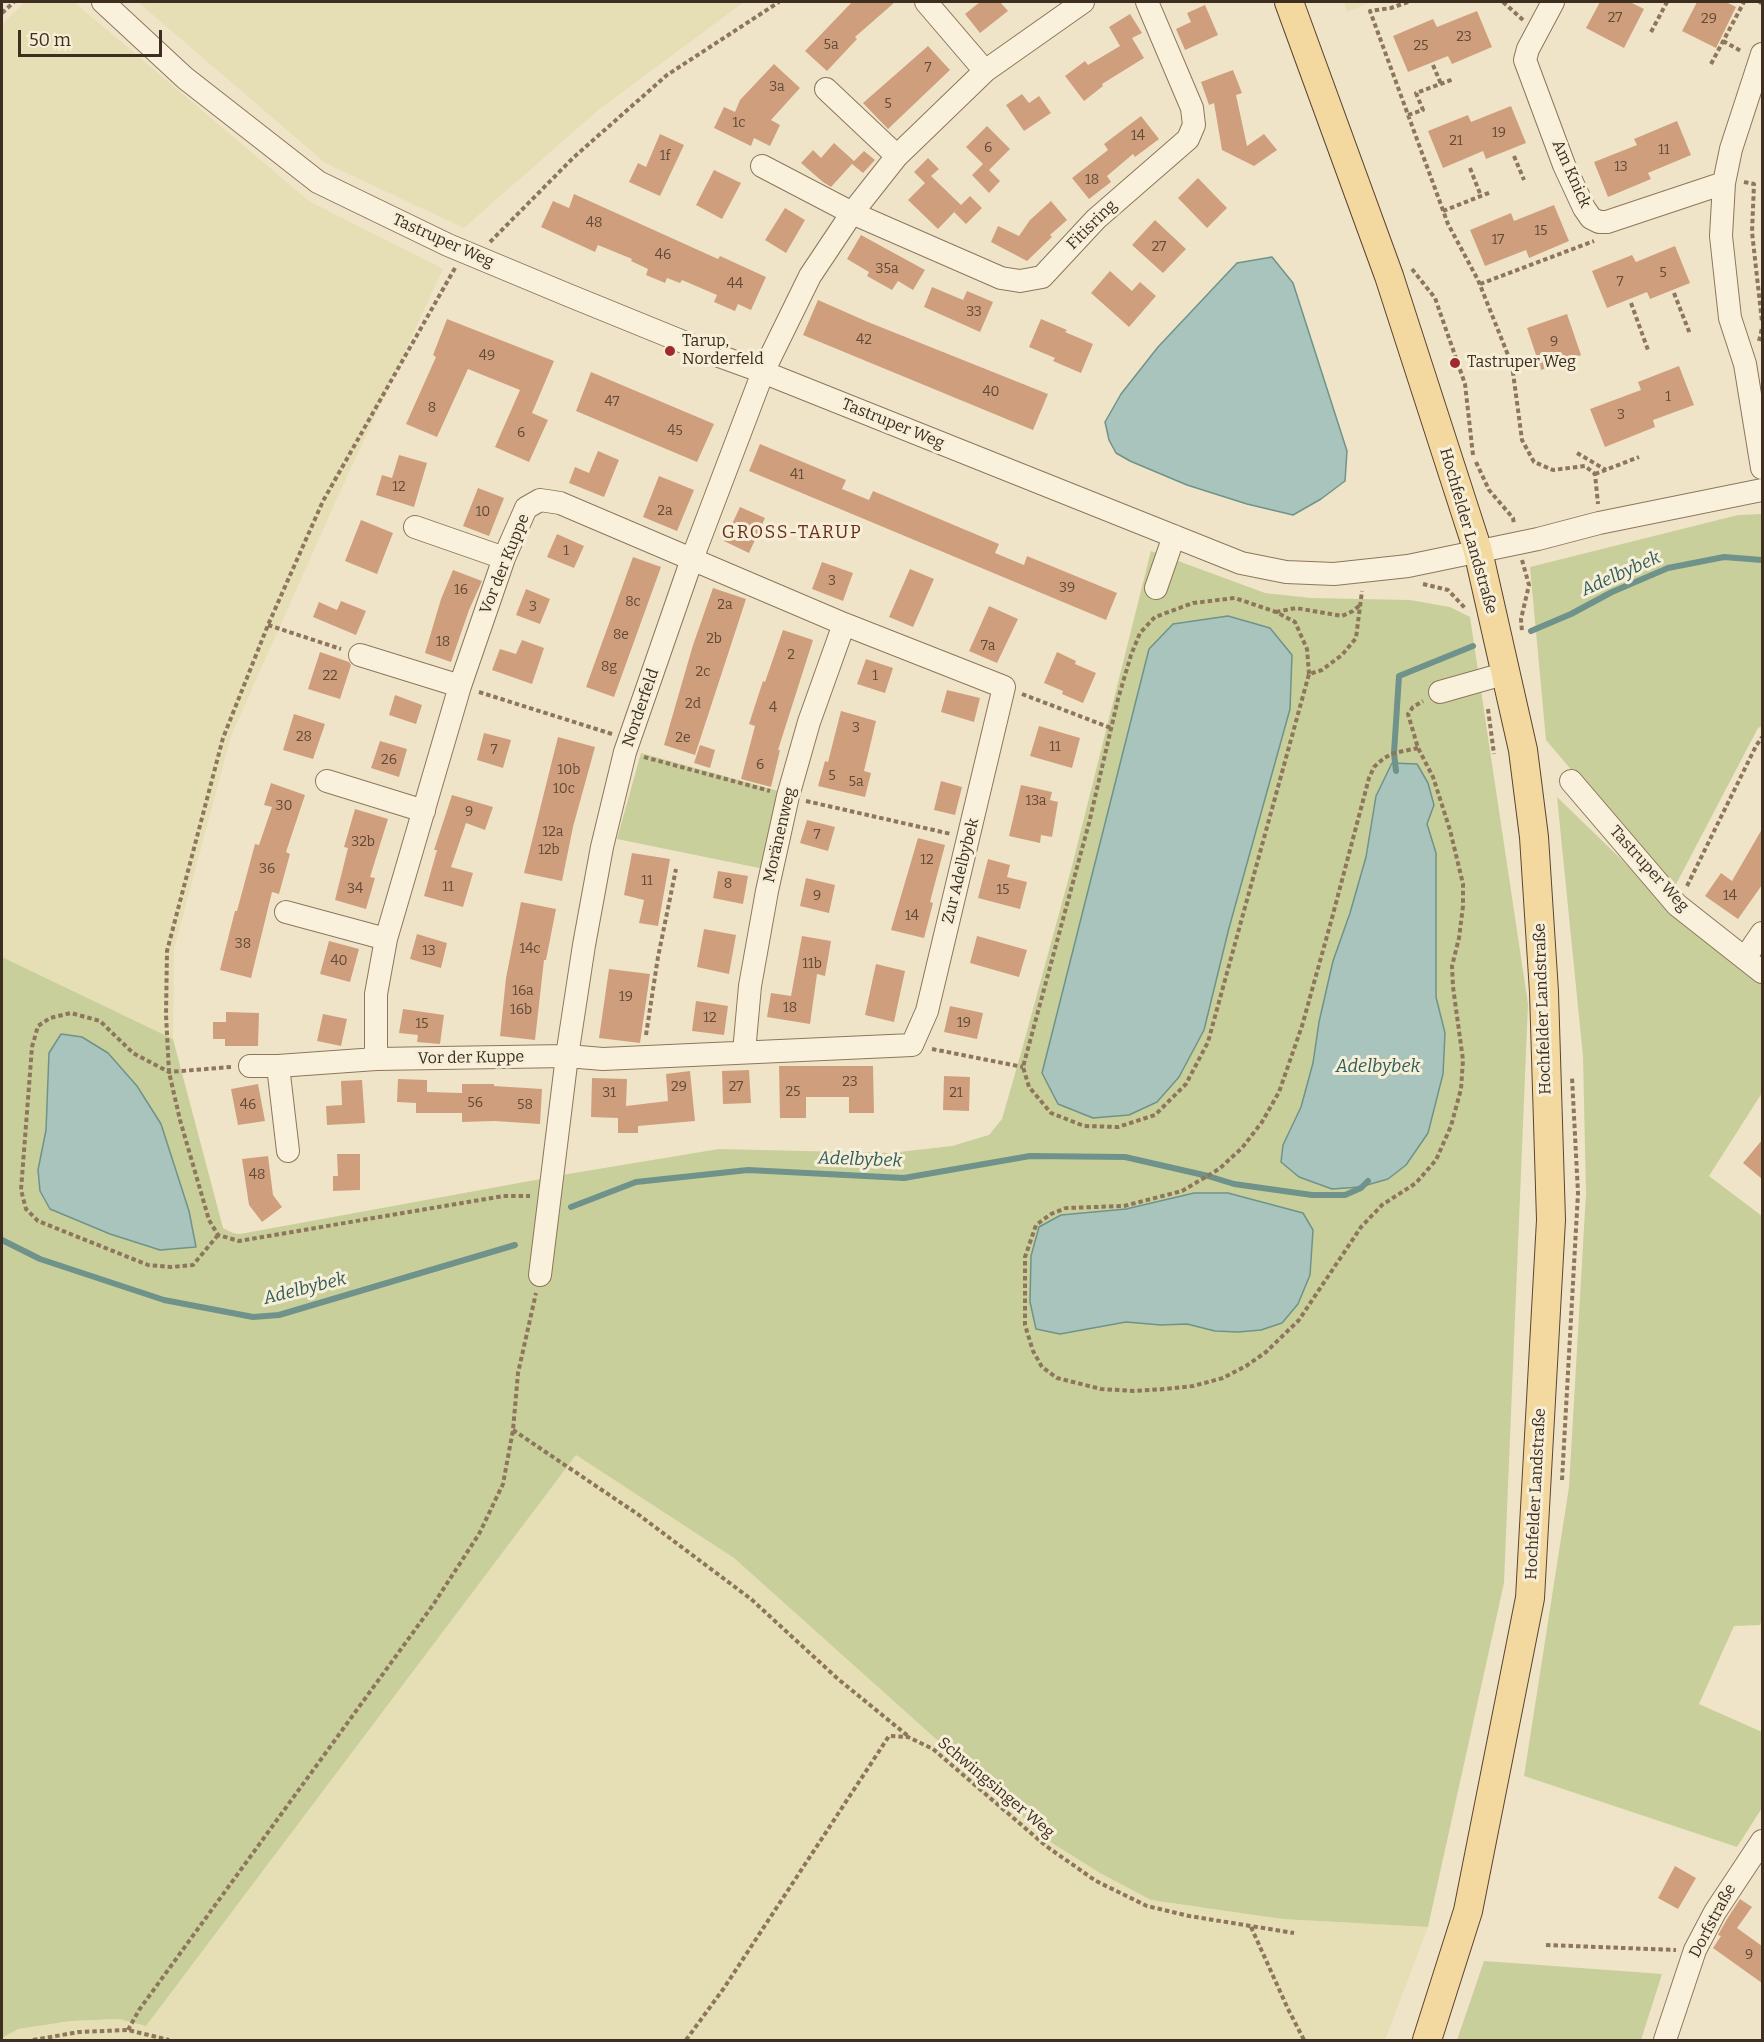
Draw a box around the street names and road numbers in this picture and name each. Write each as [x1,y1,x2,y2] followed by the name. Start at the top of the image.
[1547,137,1595,211] street label: Am Knick
[1063,196,1121,254] street label: Fitisring
[389,210,497,272] street label: Tastruper Weg
[839,395,947,453] street label: Tastruper Weg
[1435,446,1501,616] street label: Hochfelder Landstraße
[476,511,534,617] street label: Vor der Kuppe
[619,666,663,750] street label: Norderfeld
[760,785,800,885] street label: Moränenweg
[939,816,983,926] street label: Zur Adelbybek
[1605,822,1693,916] street label: Tastruper Weg
[1530,923,1556,1095] street label: Hochfelder Landstraße
[418,1047,524,1069] street label: Vor der Kuppe
[1522,1408,1550,1580] street label: Hochfelder Landstraße
[934,1734,1058,1842] street label: Schwingsinger Weg
[1686,1881,1740,1961] street label: Dorfstraße

